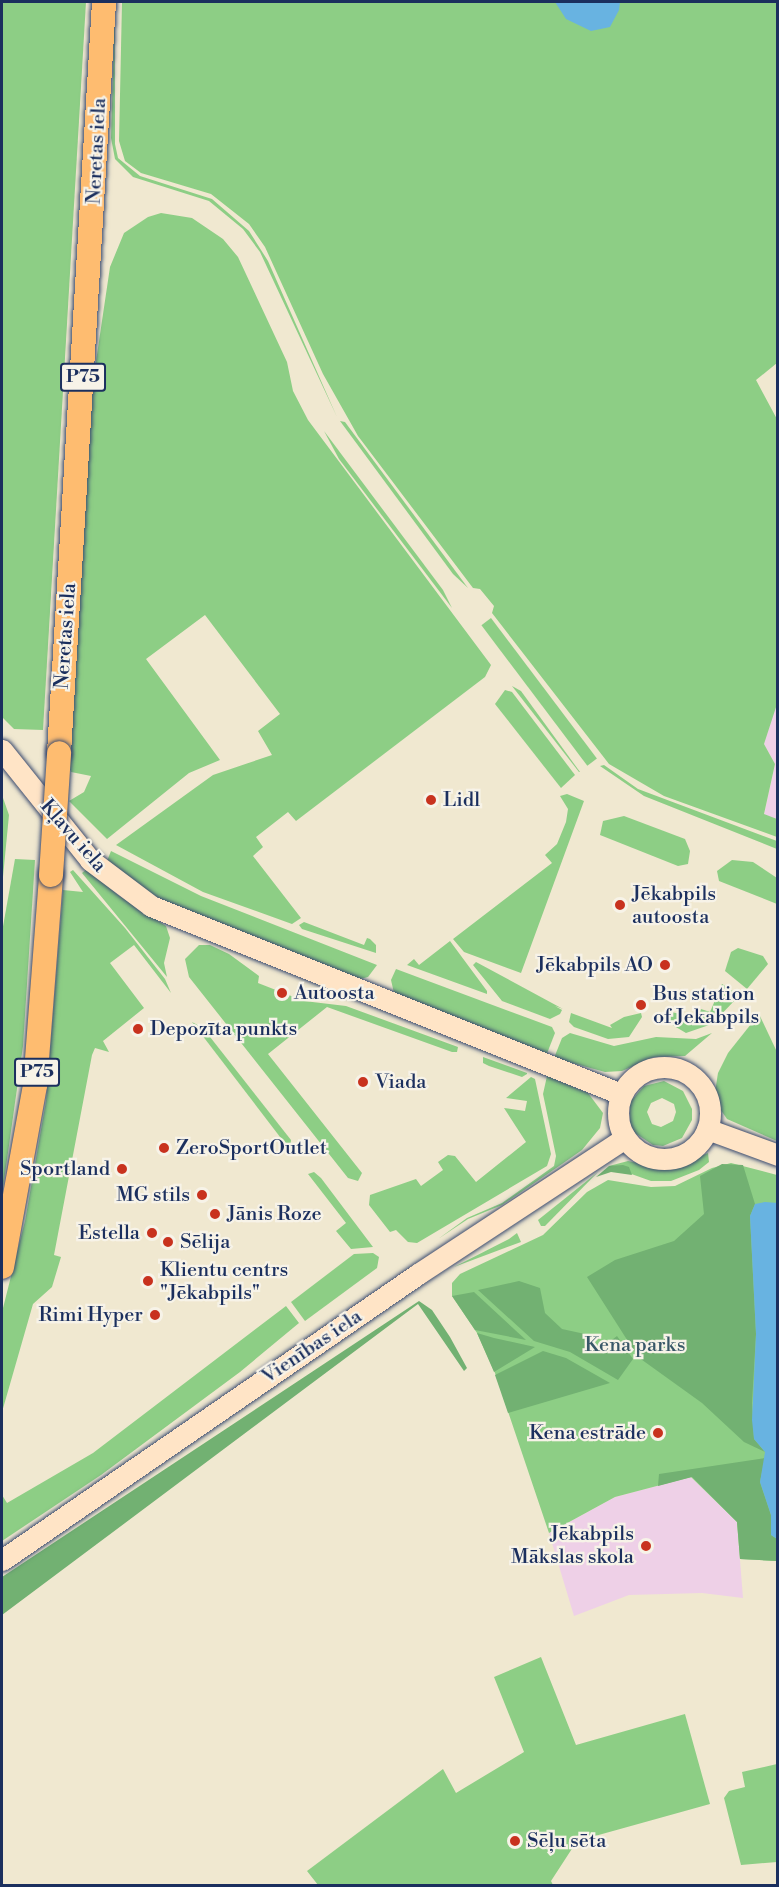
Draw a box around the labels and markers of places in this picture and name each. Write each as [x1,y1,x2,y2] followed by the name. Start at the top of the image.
[443,788,480,812] place label: Lidl
[424,793,438,807] marker: Lidl
[632,882,716,929] place label: Jēkabpils autoosta
[613,898,627,912] marker: Jēkabpils autoosta
[536,953,653,977] place label: Jēkabpils AO
[658,958,672,972] marker: Jēkabpils AO
[294,981,375,1005] place label: Autoosta
[653,982,759,1029] place label: Bus station of Jekabpils
[275,986,289,1000] marker: Autoosta
[634,998,648,1012] marker: Bus station of Jekabpils
[150,1017,297,1041] place label: Depozīta punkts
[131,1022,145,1036] marker: Depozīta punkts
[375,1070,426,1094] place label: Viada
[356,1075,370,1089] marker: Viada
[176,1136,327,1160] place label: ZeroSportOutlet
[157,1141,171,1155] marker: ZeroSportOutlet
[20,1157,110,1181] place label: Sportland
[115,1162,129,1176] marker: Sportland
[116,1183,190,1207] place label: MG stils
[195,1188,209,1202] marker: MG stils
[227,1202,322,1226] place label: Jānis Roze
[208,1207,222,1221] marker: Jānis Roze
[78,1221,140,1245] place label: Estella
[145,1226,159,1240] marker: Estella
[180,1230,230,1254] place label: Sēlija
[161,1235,175,1249] marker: Sēlija
[160,1258,288,1305] place label: Klientu centrs "Jēkabpils"
[141,1274,155,1288] marker: Klientu centrs "Jēkabpils"
[39,1303,143,1327] place label: Rimi Hyper
[148,1308,162,1322] marker: Rimi Hyper
[529,1421,646,1445] place label: Kena estrāde
[651,1426,665,1440] marker: Kena estrāde
[511,1523,634,1570] place label: Jēkabpils Mākslas skola
[639,1539,653,1553] marker: Jēkabpils Mākslas skola
[527,1829,606,1853] place label: Sēļu sēta
[508,1834,522,1848] marker: Sēļu sēta

